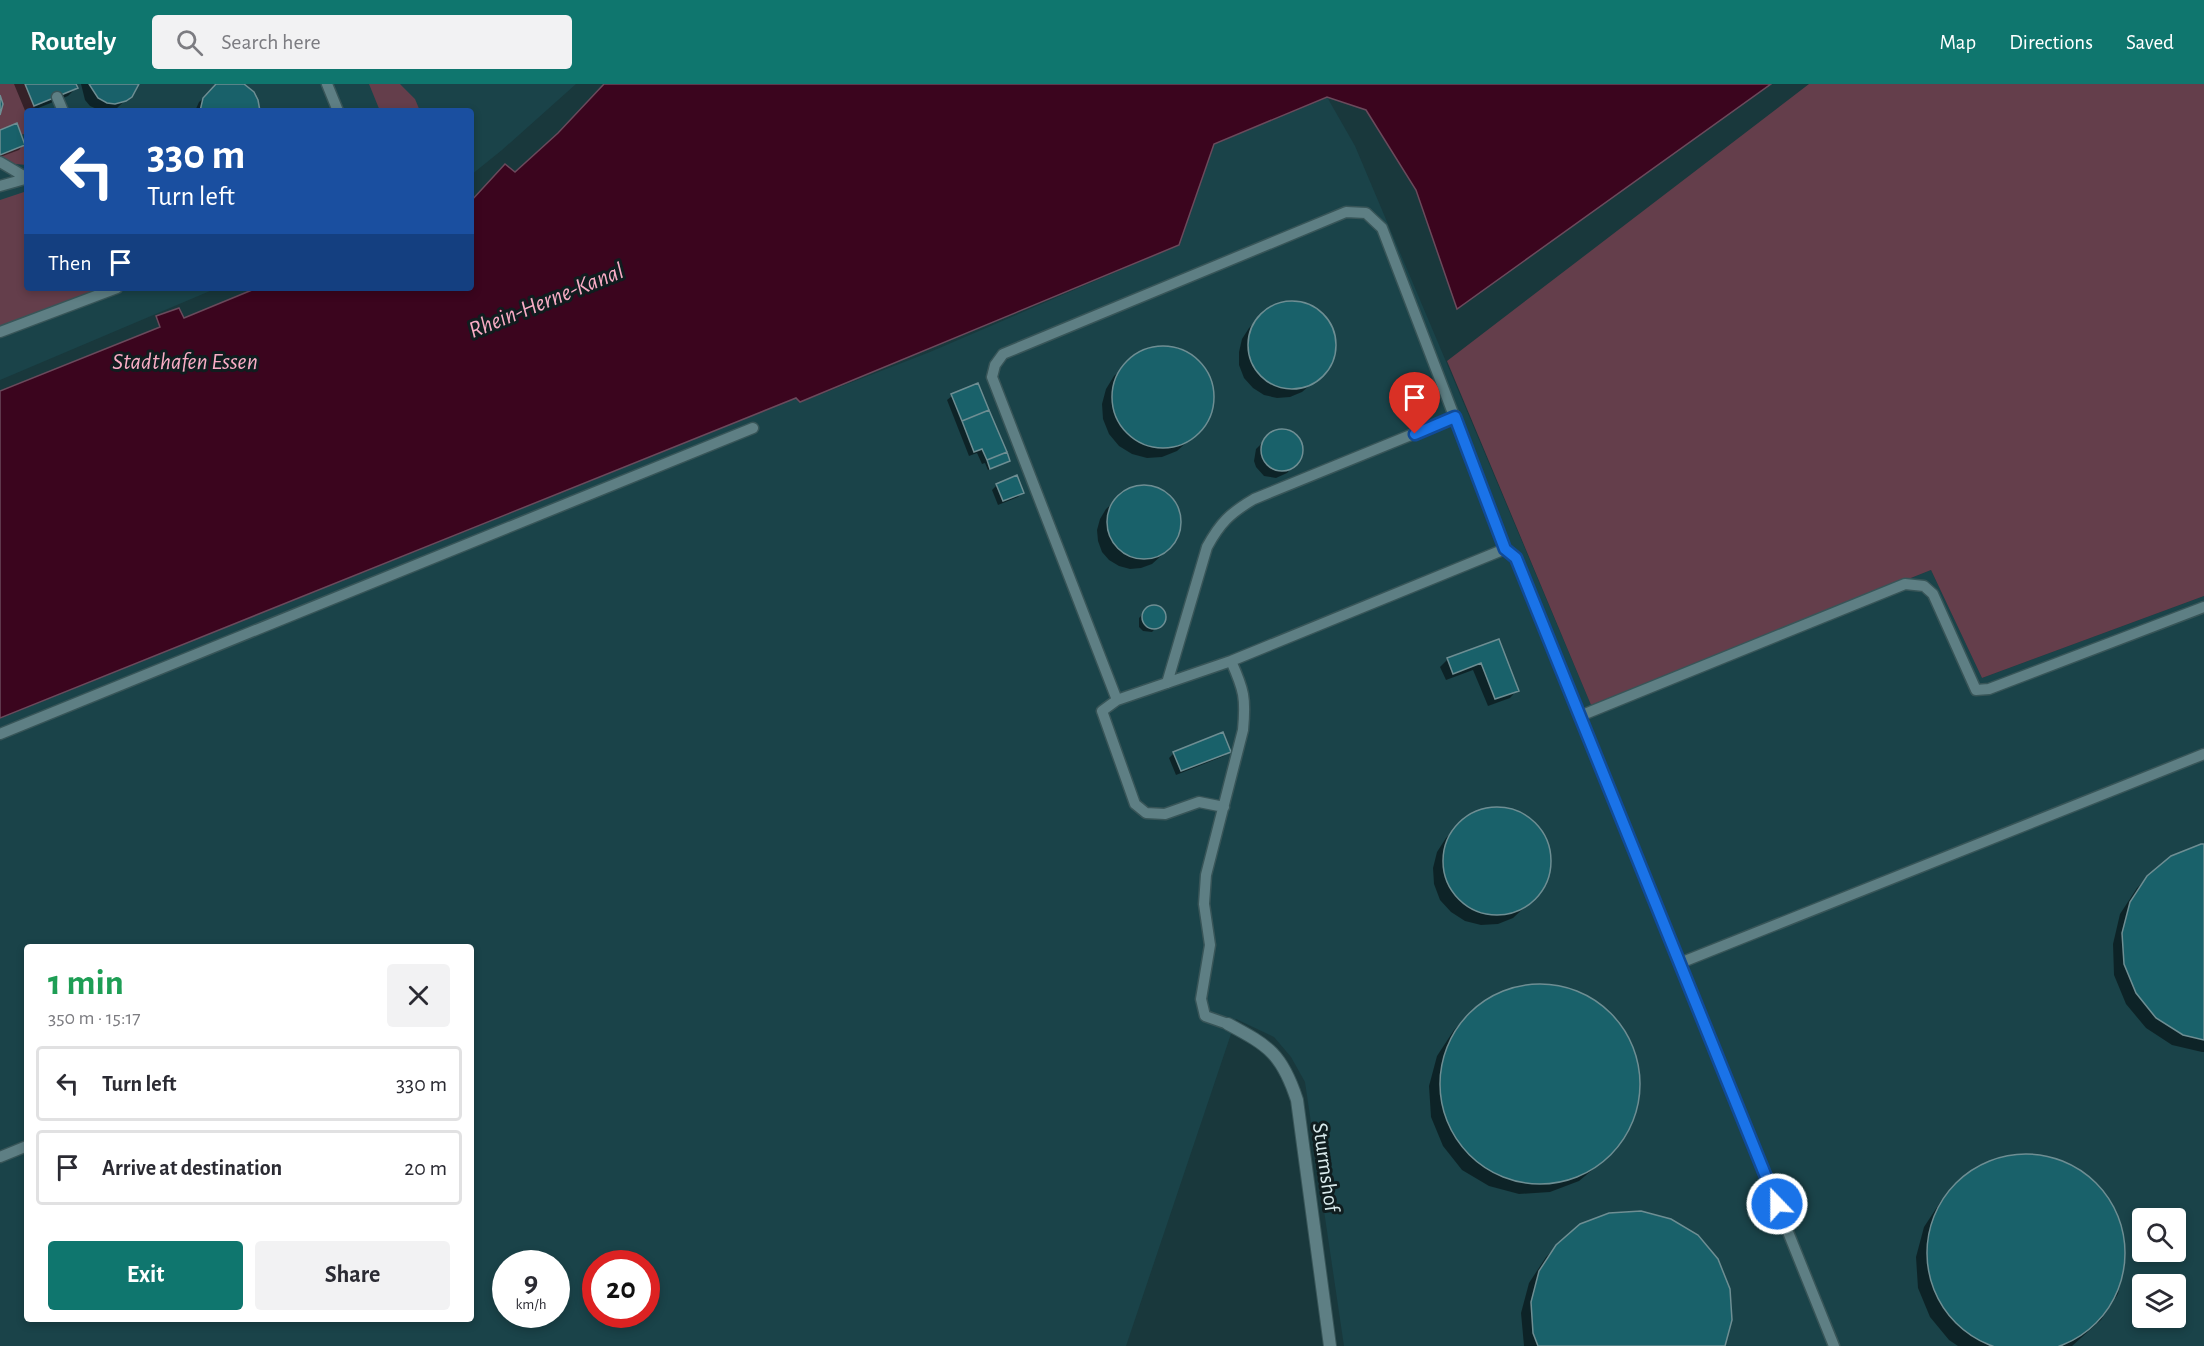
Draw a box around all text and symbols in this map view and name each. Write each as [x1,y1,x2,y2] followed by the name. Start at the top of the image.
[152,15,572,69] search box
[173,26,206,59] icon: search
[30,28,116,56] text: Routely
[221,31,321,53] text: Search here
[1940,32,1976,53] text: Map
[2009,32,2093,53] text: Directions
[2126,32,2174,53] text: Saved
[48,132,126,210] icon: left
[147,134,245,176] text: 330 m
[147,183,235,210] text: Turn left
[104,246,137,279] icon: arrive
[48,252,92,274] text: Then
[465,259,627,343] water label: Rhein-Herne-Kanal
[112,350,258,374] water label: Stadthafen Essen
[1389,372,1440,434] pin
[1398,381,1431,414] icon: arrive
[387,964,450,1027] button: close
[48,965,124,1001] text: 1 min
[48,1008,141,1028] text: 350 m · 15:17
[51,1067,84,1100] icon: left
[102,1073,176,1095] text: Turn left
[396,1073,447,1095] text: 330 m
[1309,1121,1343,1214] street label: Sturmshof
[51,1151,84,1184] icon: arrive
[102,1157,282,1179] text: Arrive at destination
[404,1157,447,1179] text: 20 m
[1745,1172,1809,1236] position arrow
[2132,1208,2186,1328] map controls
[2132,1208,2186,1262] button: search
[48,1241,243,1310] button: Exit
[255,1241,450,1310] button: Share
[582,1250,660,1328] speed limit sign: 20
[524,1267,538,1297] text: 9
[2132,1274,2186,1328] button: layers
[516,1297,546,1312] text: km/h

